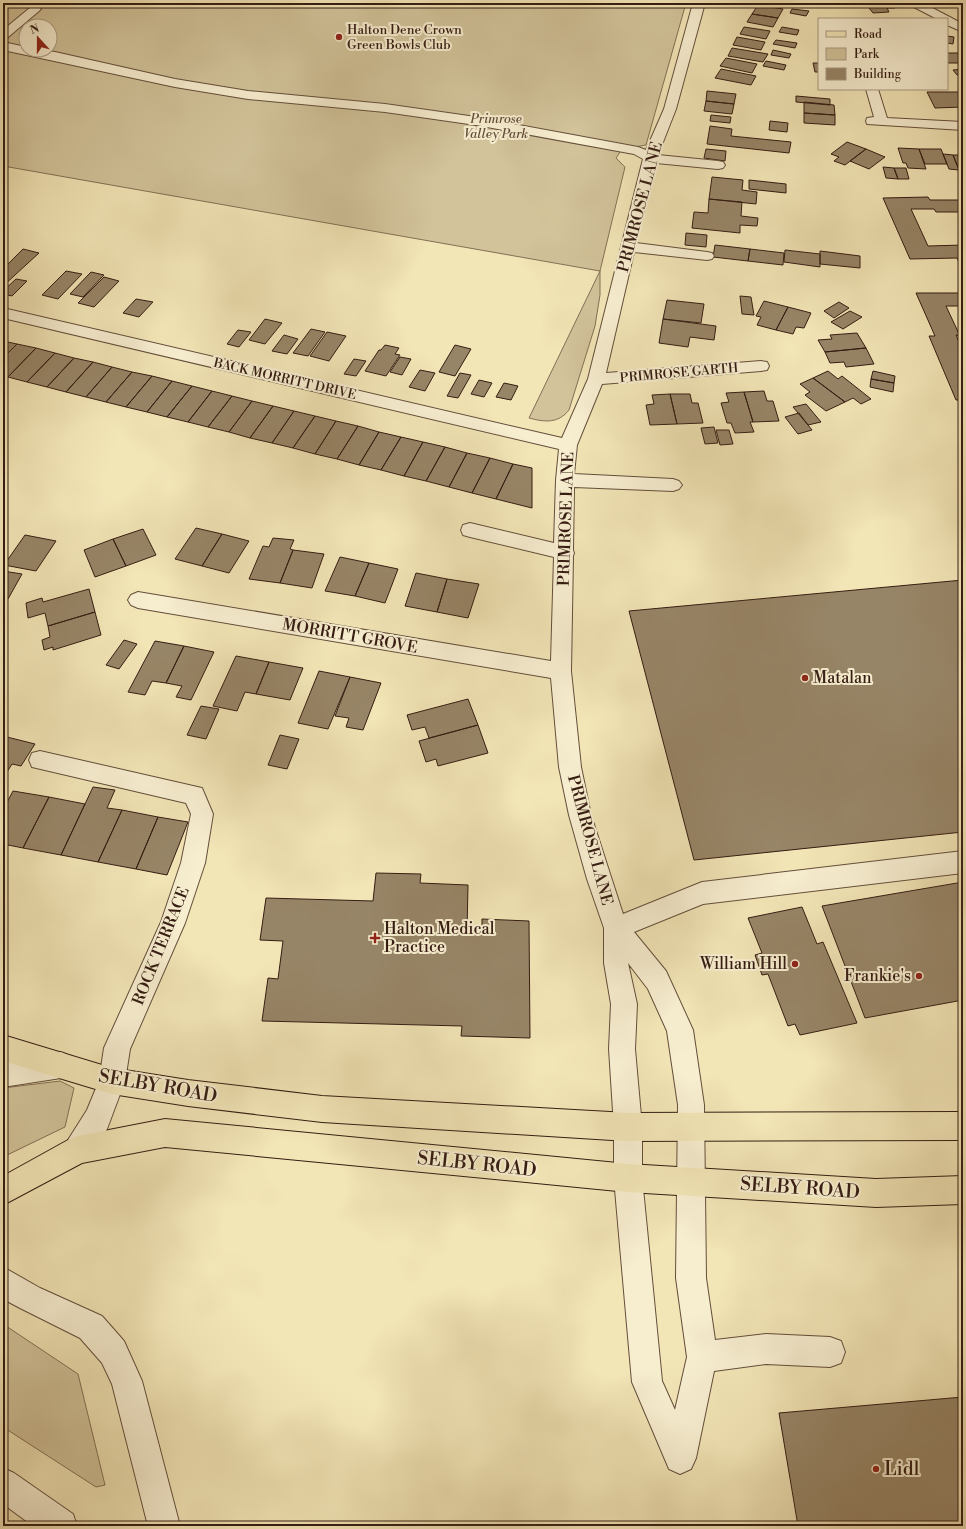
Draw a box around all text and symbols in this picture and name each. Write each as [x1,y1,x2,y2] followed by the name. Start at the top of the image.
[18,18,58,58] north arrow
[818,18,948,90] legend
[28,21,42,38] text: N
[347,22,462,53] place label: Halton Dene Crown Green Bowls Club
[854,27,882,42] text: Road
[334,32,344,42] marker: Halton Dene Crown Green Bowls Club
[854,47,880,62] text: Park
[853,67,902,82] text: Building
[464,111,528,142] park label: Primrose Valley Park
[613,140,667,274] street label: PRIMROSE LANE
[211,355,358,403] street label: BACK MORRITT DRIVE
[619,360,740,386] street label: PRIMROSE GARTH
[554,452,578,586] street label: PRIMROSE LANE
[281,614,419,658] street label: MORRITT GROVE
[813,668,872,688] place label: Matalan
[800,673,810,683] marker: Matalan
[563,773,617,907] street label: PRIMROSE LANE
[128,884,194,1008] street label: ROCK TERRACE
[384,919,495,957] place label: Halton Medical Practice
[369,932,381,944] marker: Halton Medical Practice
[699,954,787,974] place label: William Hill
[790,959,800,969] marker: William Hill
[844,966,911,986] place label: Frankie's
[914,971,924,981] marker: Frankie's
[97,1064,219,1108] street label: SELBY ROAD
[416,1146,538,1182] street label: SELBY ROAD
[739,1172,861,1204] street label: SELBY ROAD
[884,1457,920,1481] place label: Lidl
[871,1464,881,1474] marker: Lidl

